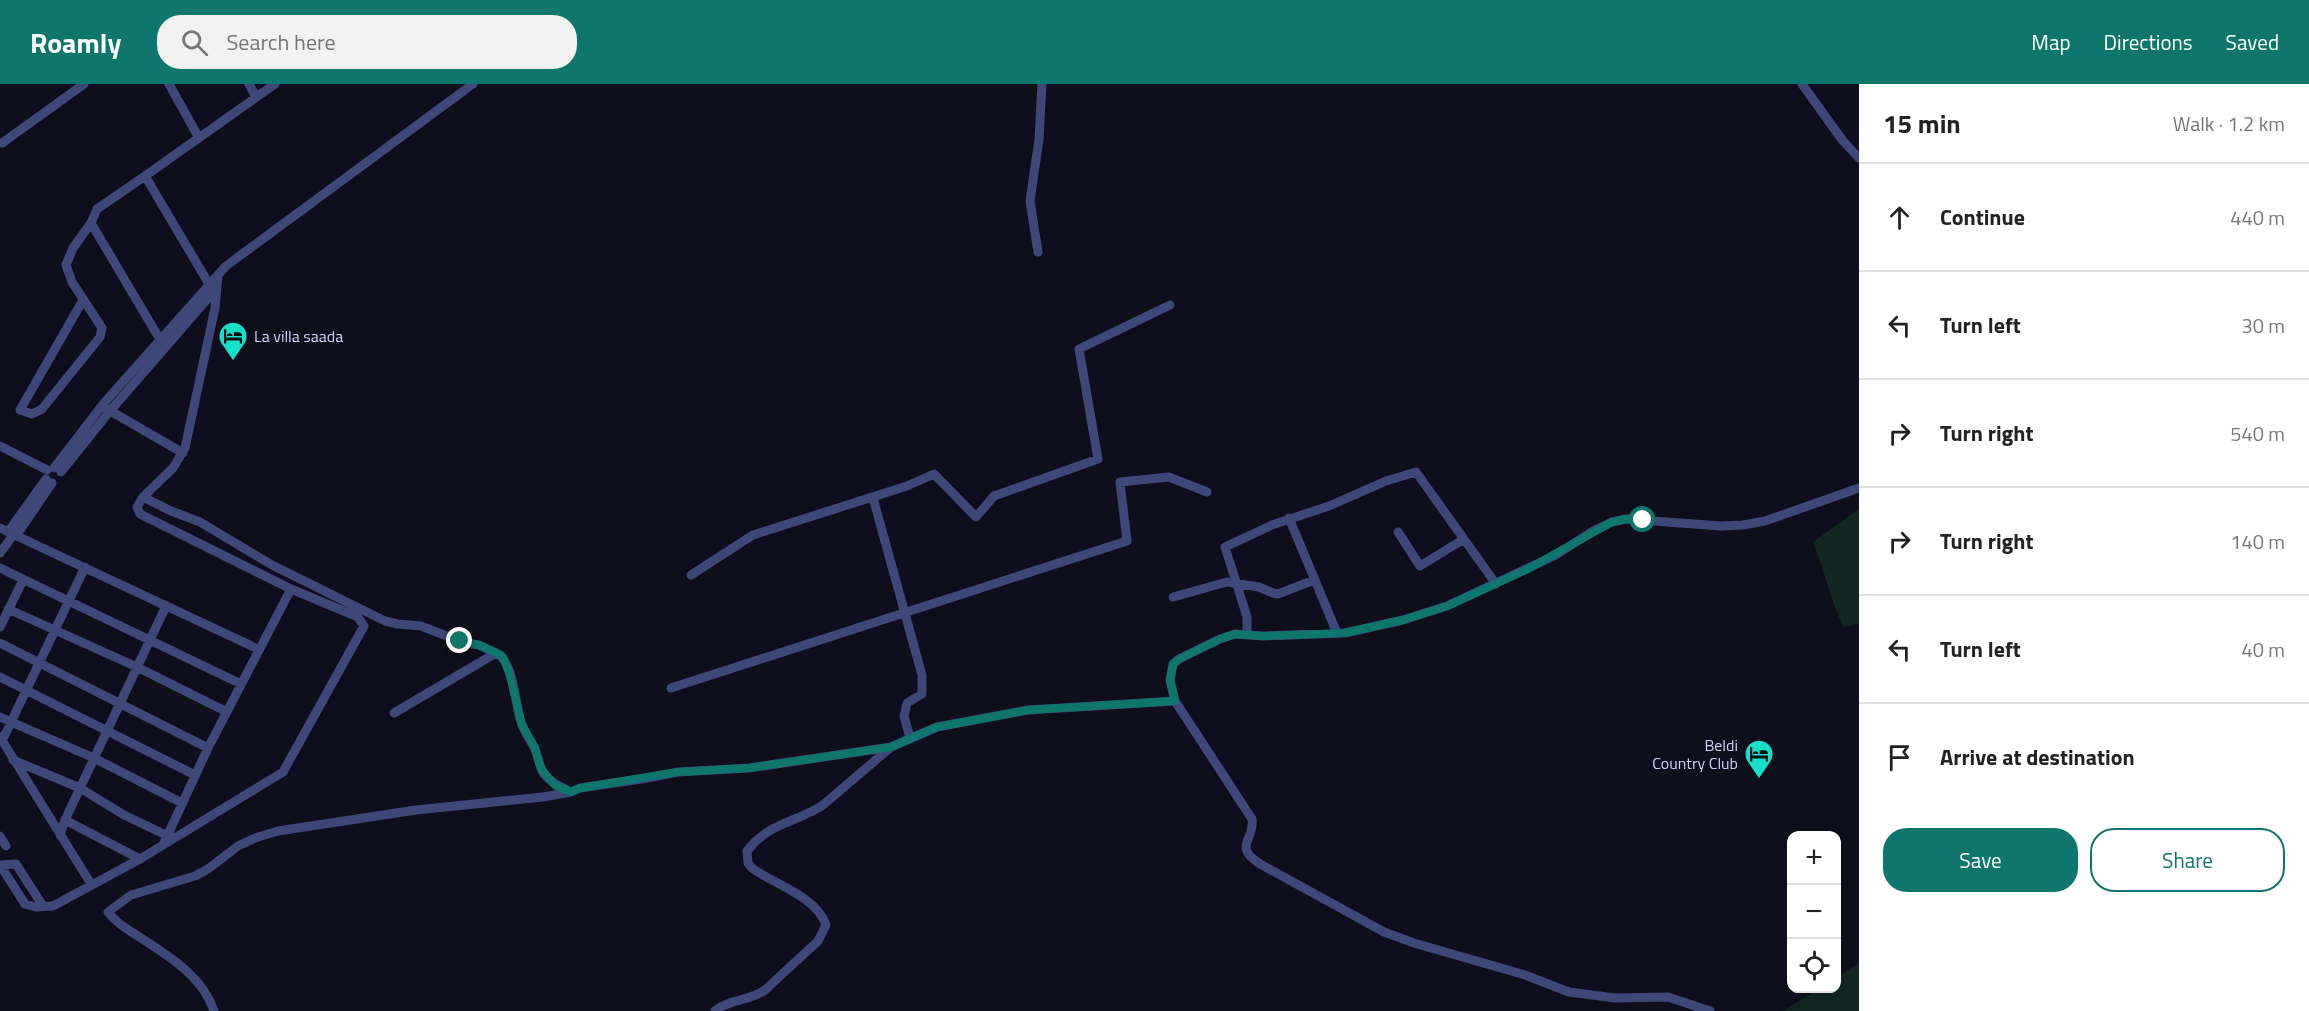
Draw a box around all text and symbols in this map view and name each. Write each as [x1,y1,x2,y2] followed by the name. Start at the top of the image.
[157,15,577,69] search box
[30,21,121,64] text: Roamly
[226,25,336,59] text: Search here
[178,26,211,59] icon: search
[2031,26,2071,58] text: Map
[2104,26,2193,58] text: Directions
[2226,26,2279,58] text: Saved
[1883,104,1961,143] text: 15 min
[2173,108,2285,139] text: Walk · 1.2 km
[1940,200,2025,234] text: Continue
[1883,201,1916,234] icon: ahead
[2230,202,2285,233] text: 440 m
[1940,308,2021,342] text: Turn left
[1883,309,1916,342] icon: left
[2241,310,2285,341] text: 30 m
[217,320,249,362] hotel icon: La villa saada
[254,324,343,348] place label: La villa saada
[1940,416,2034,450] text: Turn right
[1883,417,1916,450] icon: right
[2230,418,2285,449] text: 540 m
[1629,506,1655,532] route start
[1940,524,2034,558] text: Turn right
[1883,525,1916,558] icon: right
[2230,526,2285,557] text: 140 m
[446,627,472,653] route end
[1940,632,2021,666] text: Turn left
[1883,633,1916,666] icon: left
[2241,634,2285,665] text: 40 m
[1652,733,1738,775] place label: Beldi Country Club
[1743,738,1775,780] hotel icon: Beldi Country Club
[1940,740,2135,774] text: Arrive at destination
[1883,741,1916,774] icon: arrive
[1883,828,2078,892] button: Save
[2090,828,2285,892] button: Share
[1787,831,1841,993] map controls
[1787,831,1841,885] button: +
[1787,885,1841,939] button: −
[1787,939,1841,993] button: locate

